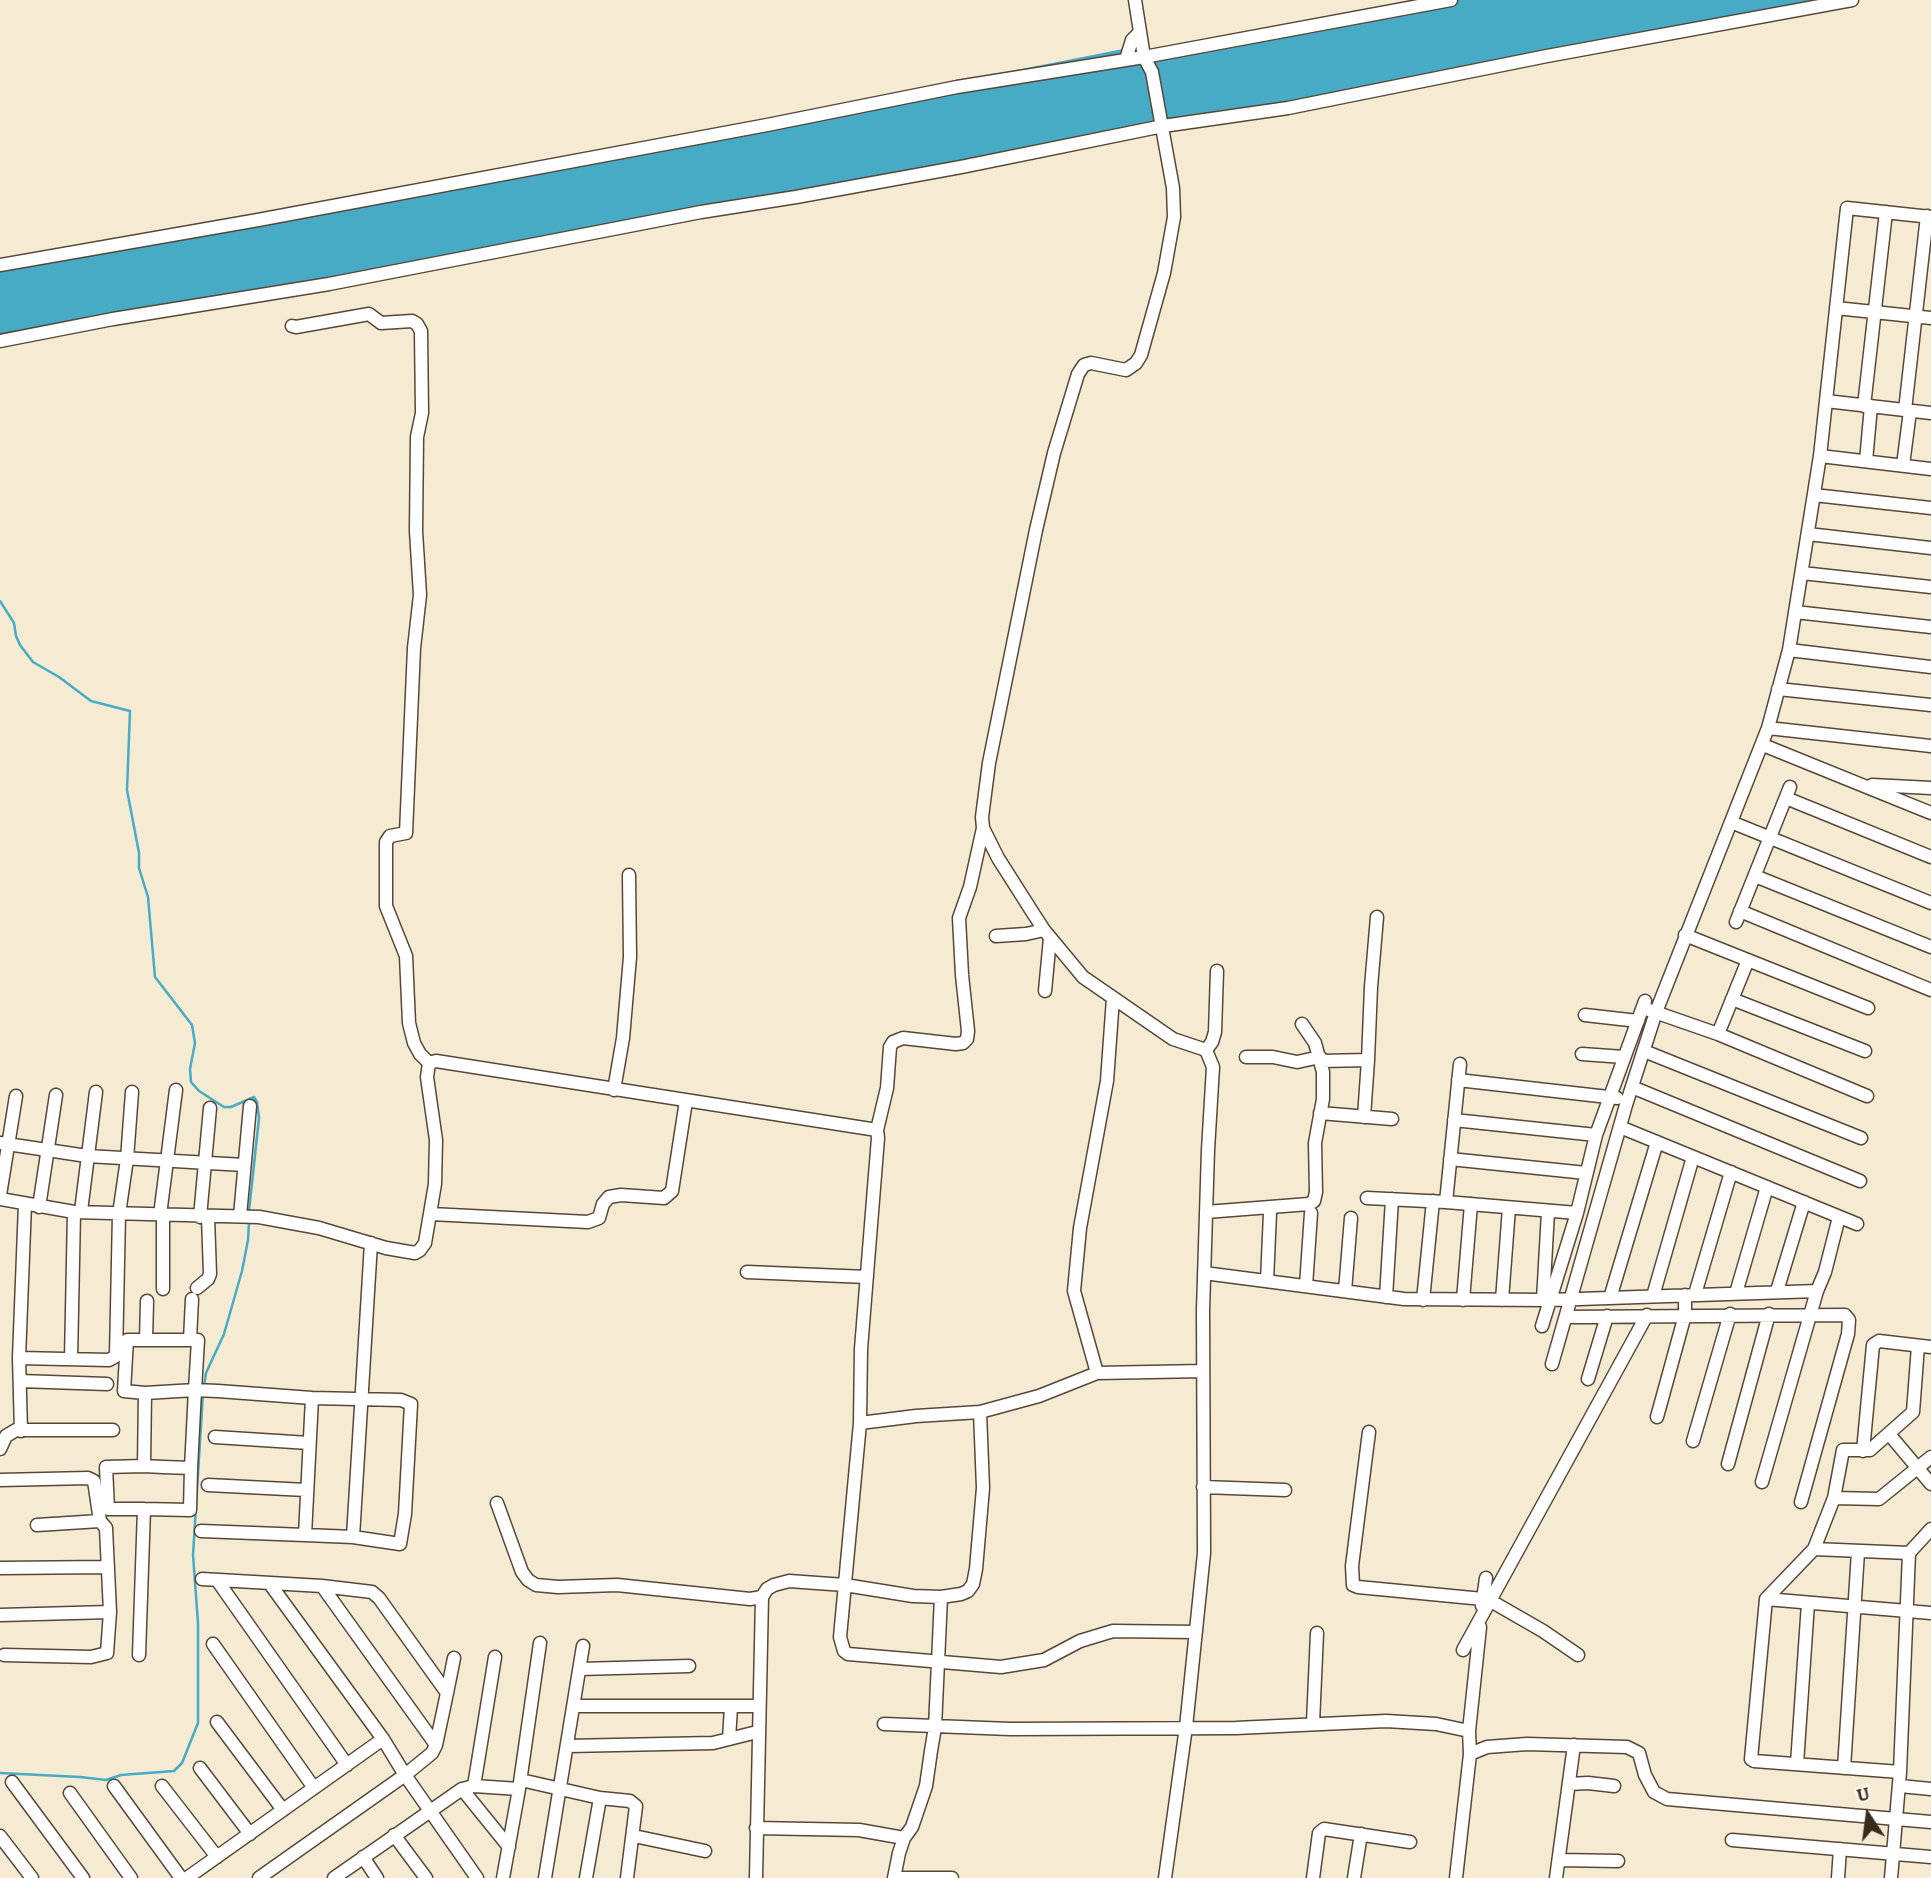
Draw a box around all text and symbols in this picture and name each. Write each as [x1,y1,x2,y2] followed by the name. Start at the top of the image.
[1833,1780,1903,1850] north arrow
[1854,1780,1872,1809] text: U

